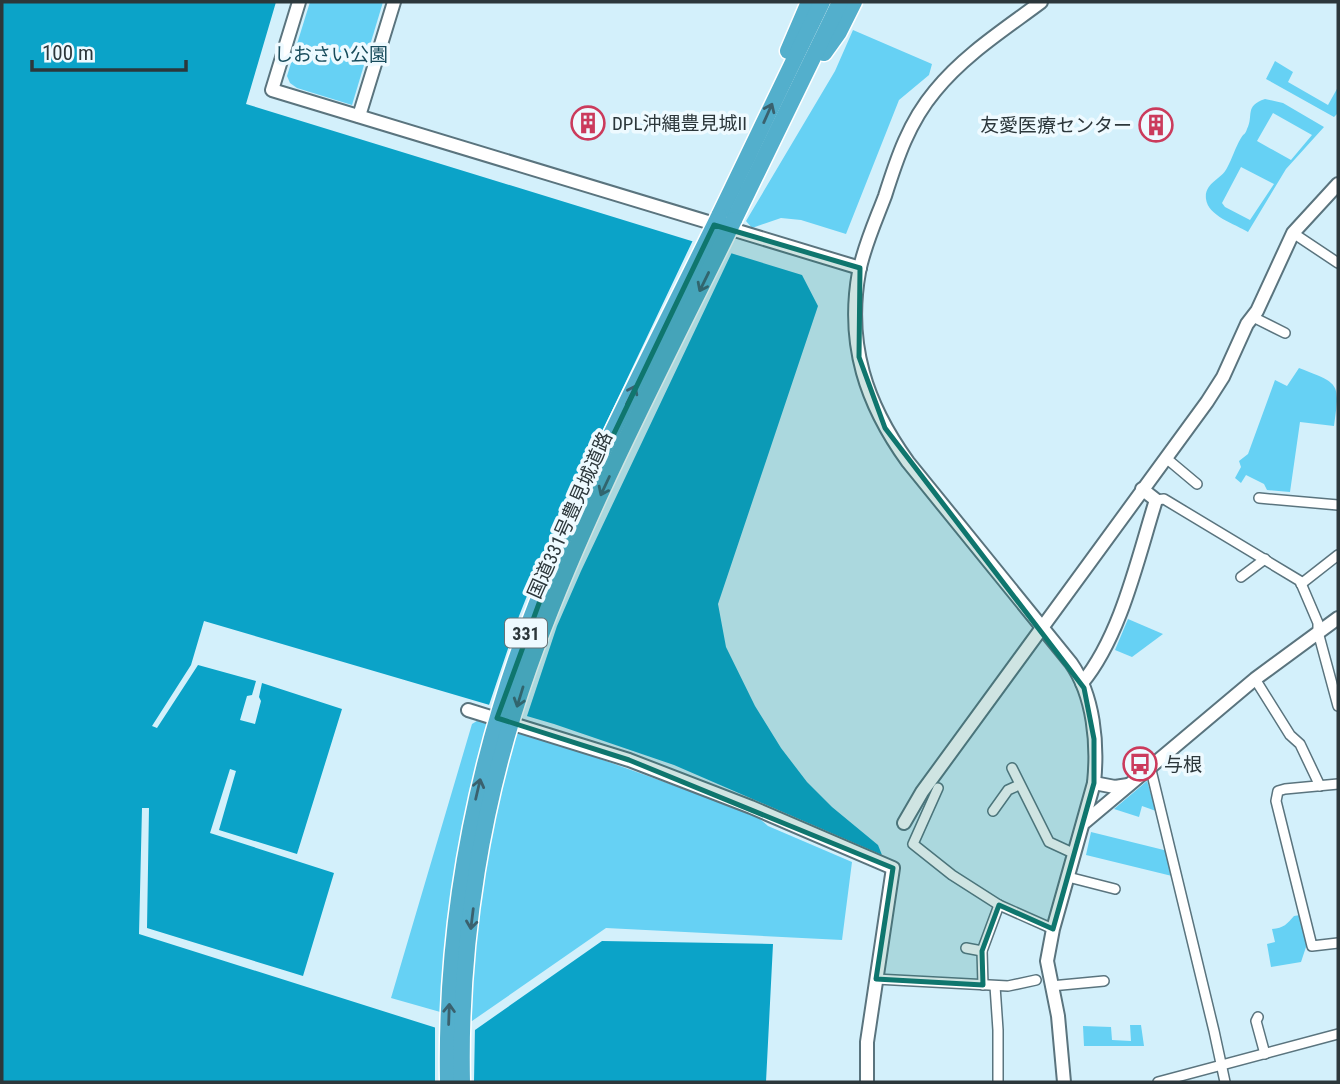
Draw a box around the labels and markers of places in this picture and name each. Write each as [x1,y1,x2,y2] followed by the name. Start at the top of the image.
[569,104,607,142] building icon: DPL沖縄豊見城II
[1137,106,1175,144] building icon: 友愛医療センター
[612,112,747,135] place label: DPL沖縄豊見城II
[980,114,1132,137] place label: 友愛医療センター
[1121,745,1159,783] bus stop icon: 与根
[1164,753,1202,776] place label: 与根

